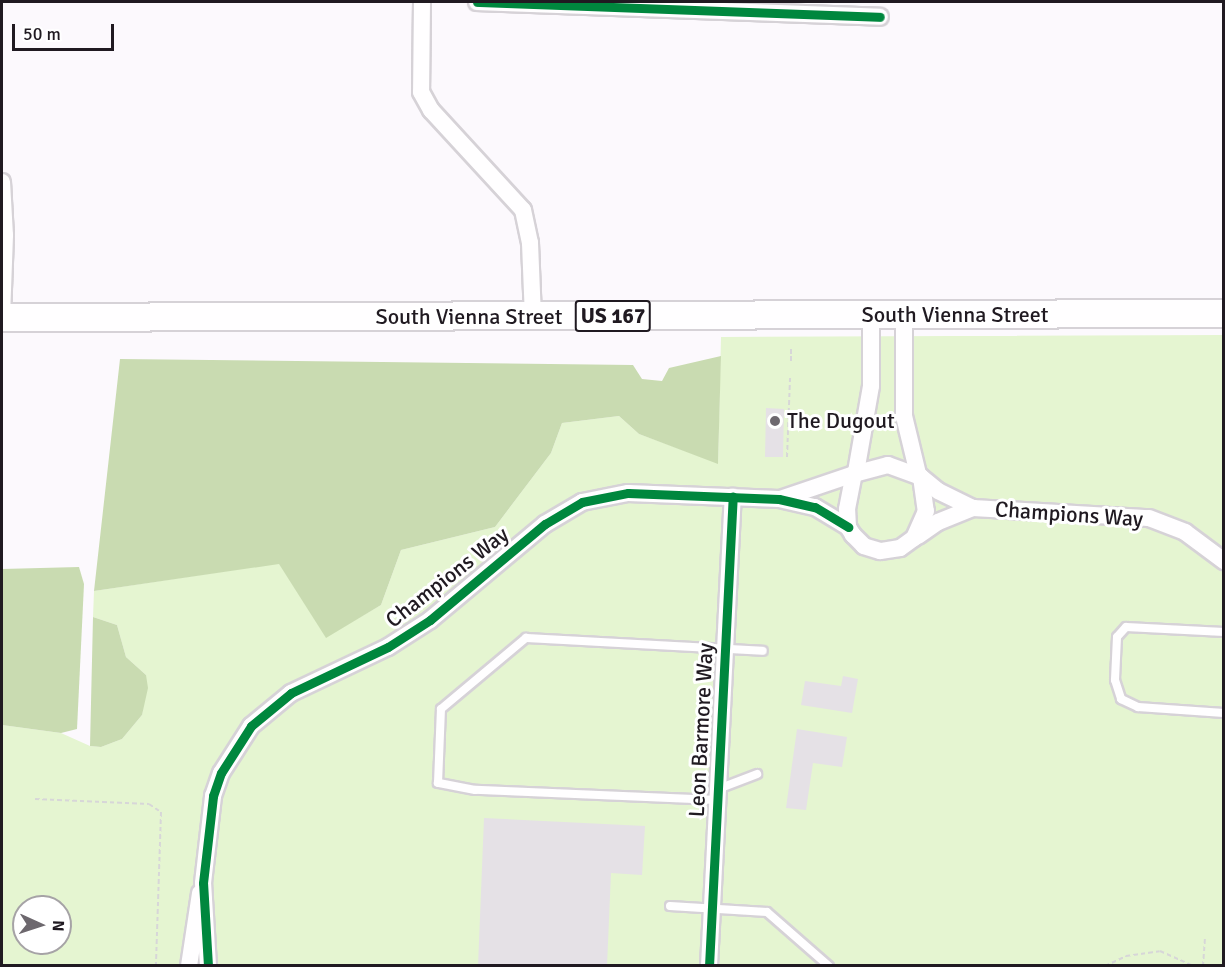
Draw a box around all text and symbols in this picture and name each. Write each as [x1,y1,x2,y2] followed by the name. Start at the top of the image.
[15,12,117,50] scale bar
[23,23,61,45] text: 50 m
[574,298,652,334] road number: US 167
[861,302,1049,328] street label: South Vienna Street
[375,304,563,330] street label: South Vienna Street
[787,408,895,434] place label: The Dugout
[768,414,782,428] marker: The Dugout
[994,496,1144,532] street label: Champions Way
[380,521,514,633] street label: Champions Way
[683,642,719,818] street label: Leon Barmore Way
[12,895,72,955] north arrow
[48,920,68,932] text: N

